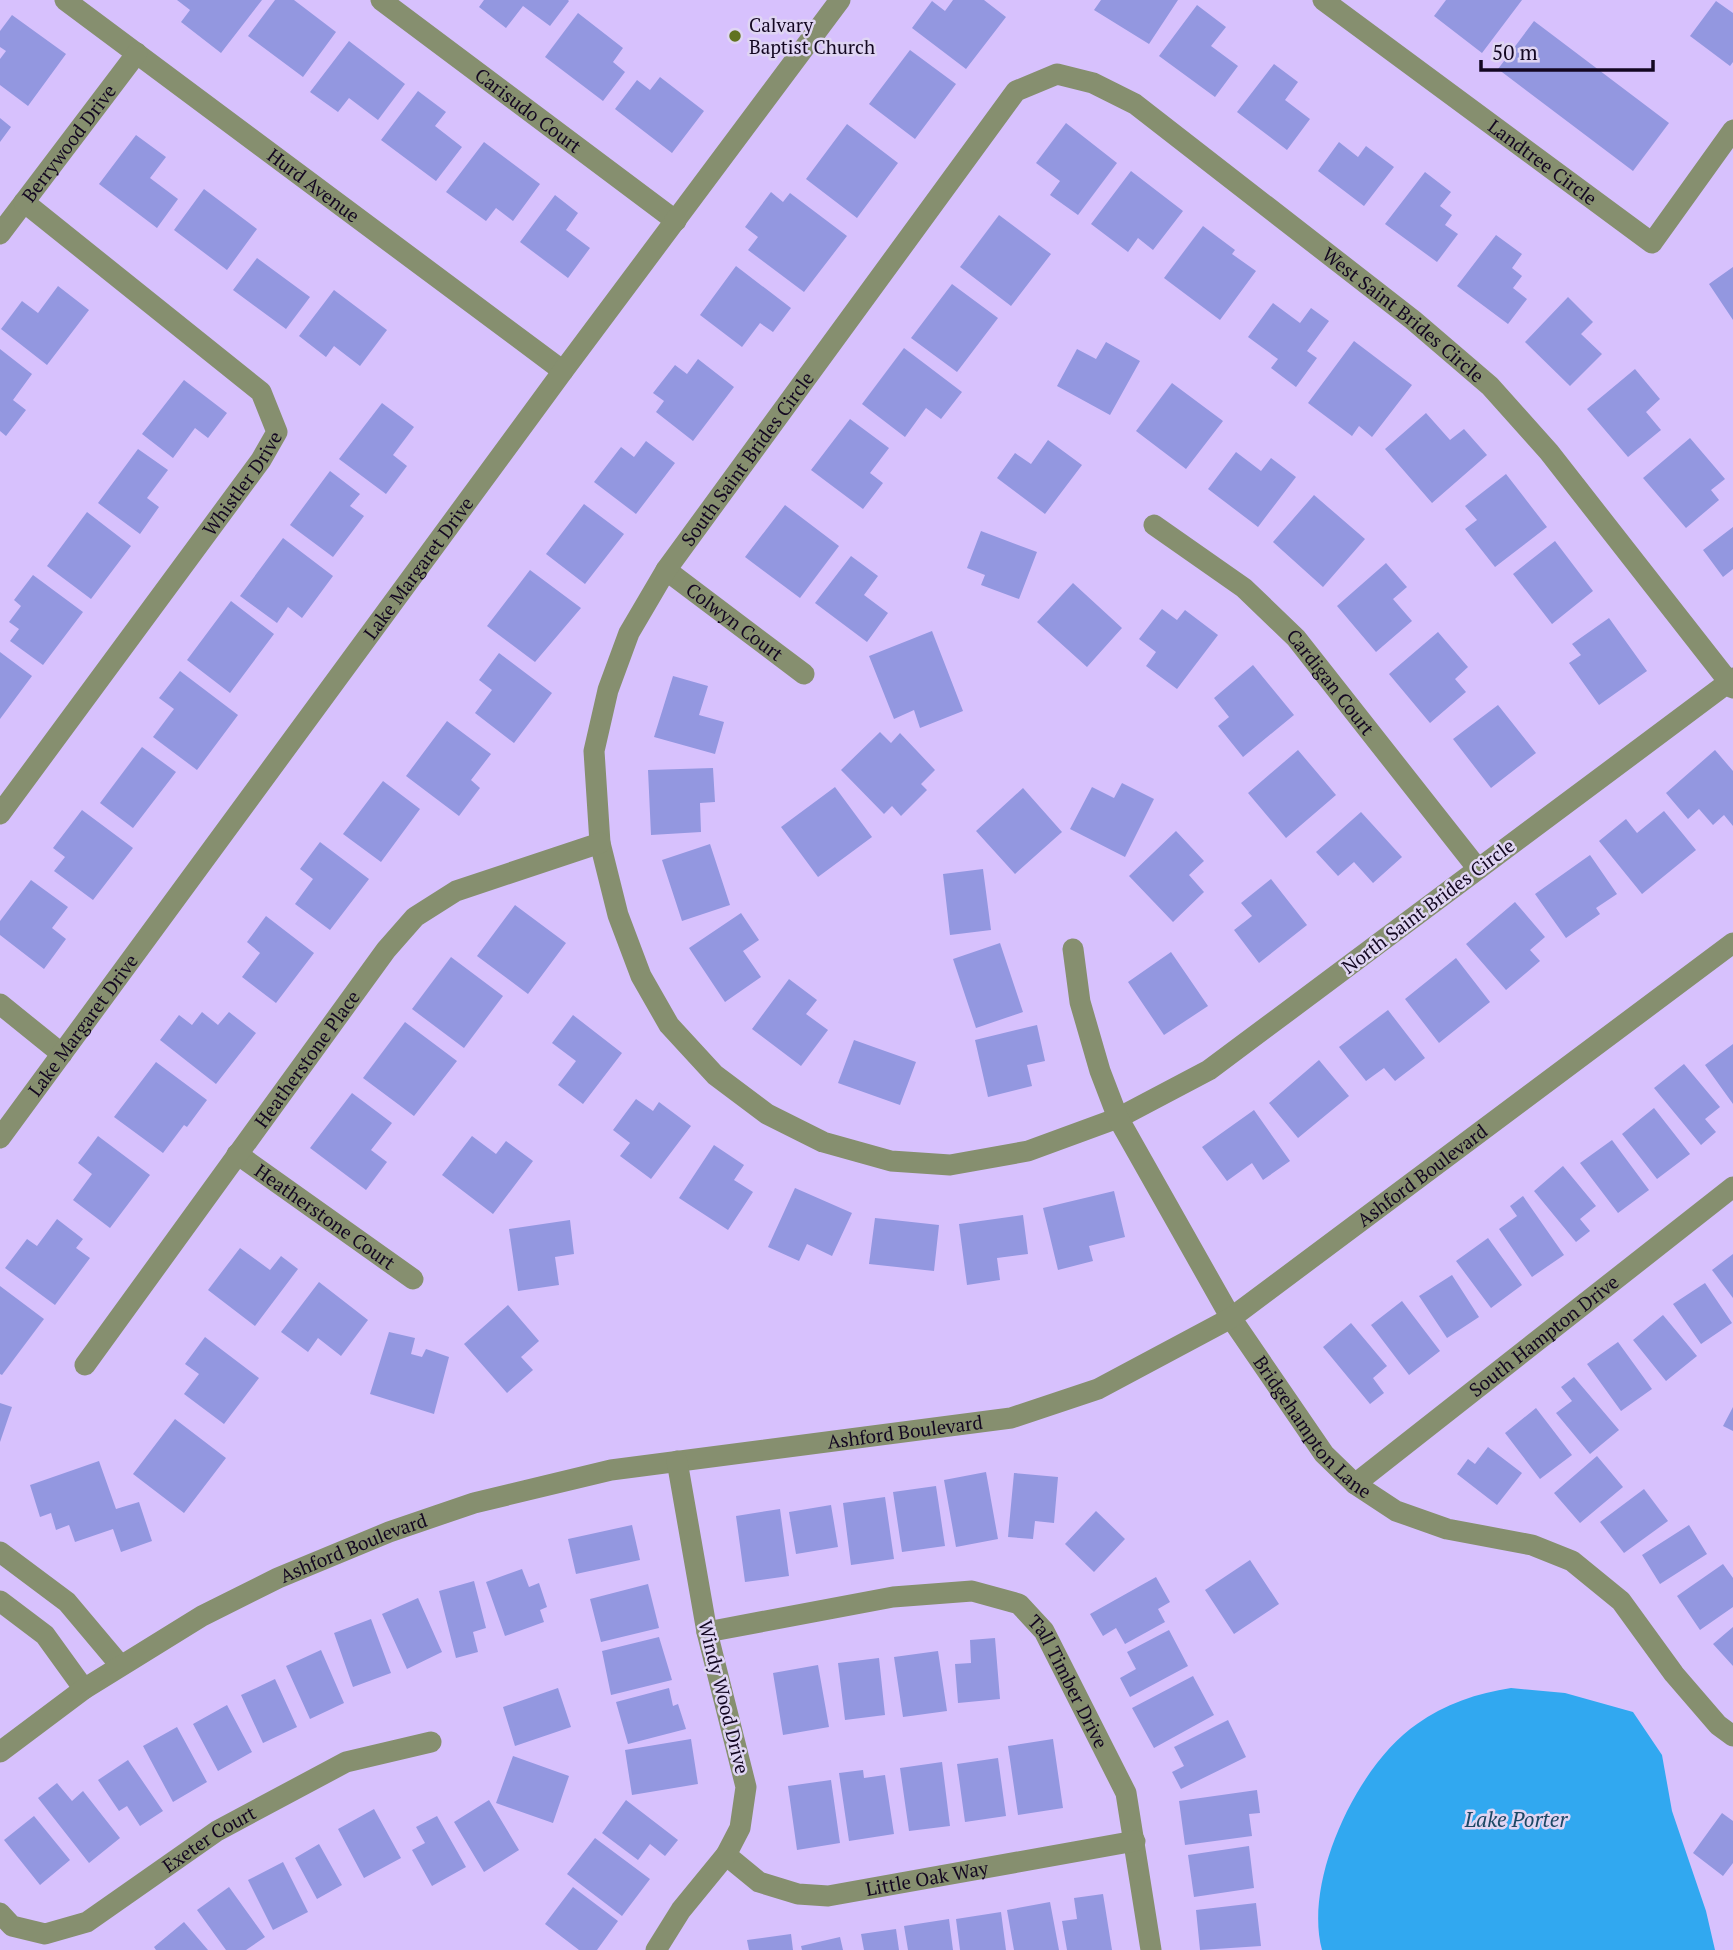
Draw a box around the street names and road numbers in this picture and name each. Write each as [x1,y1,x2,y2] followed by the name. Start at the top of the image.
[470,62,587,158] street label: Carisudo Court
[16,79,121,207] street label: Berrywood Drive
[1483,113,1602,210] street label: Landtree Circle
[263,142,365,227] street label: Hurd Avenue
[1317,241,1490,388] street label: West Saint Brides Circle
[675,366,819,551] street label: South Saint Brides Circle
[196,426,287,540] street label: Whistler Drive
[357,492,479,644] street label: Lake Margaret Drive
[681,577,789,666] street label: Colwyn Court
[1282,623,1381,740] street label: Cardigan Court
[1336,832,1519,979] street label: North Saint Brides Circle
[22,949,143,1101] street label: Lake Margaret Drive
[248,985,365,1132] street label: Heatherstone Place
[1352,1118,1492,1232] street label: Ashford Boulevard
[250,1158,401,1275] street label: Heatherstone Court
[1463,1269,1623,1402] street label: South Hampton Drive
[1248,1350,1377,1504] street label: Bridgehampton Lane
[826,1409,985,1454] street label: Ashford Boulevard
[276,1507,431,1588] street label: Ashford Boulevard
[1023,1609,1114,1752] street label: Tall Timber Drive
[693,1617,756,1776] street label: Windy Wood Drive
[157,1800,260,1878] street label: Exeter Court
[864,1854,990,1901] street label: Little Oak Way

